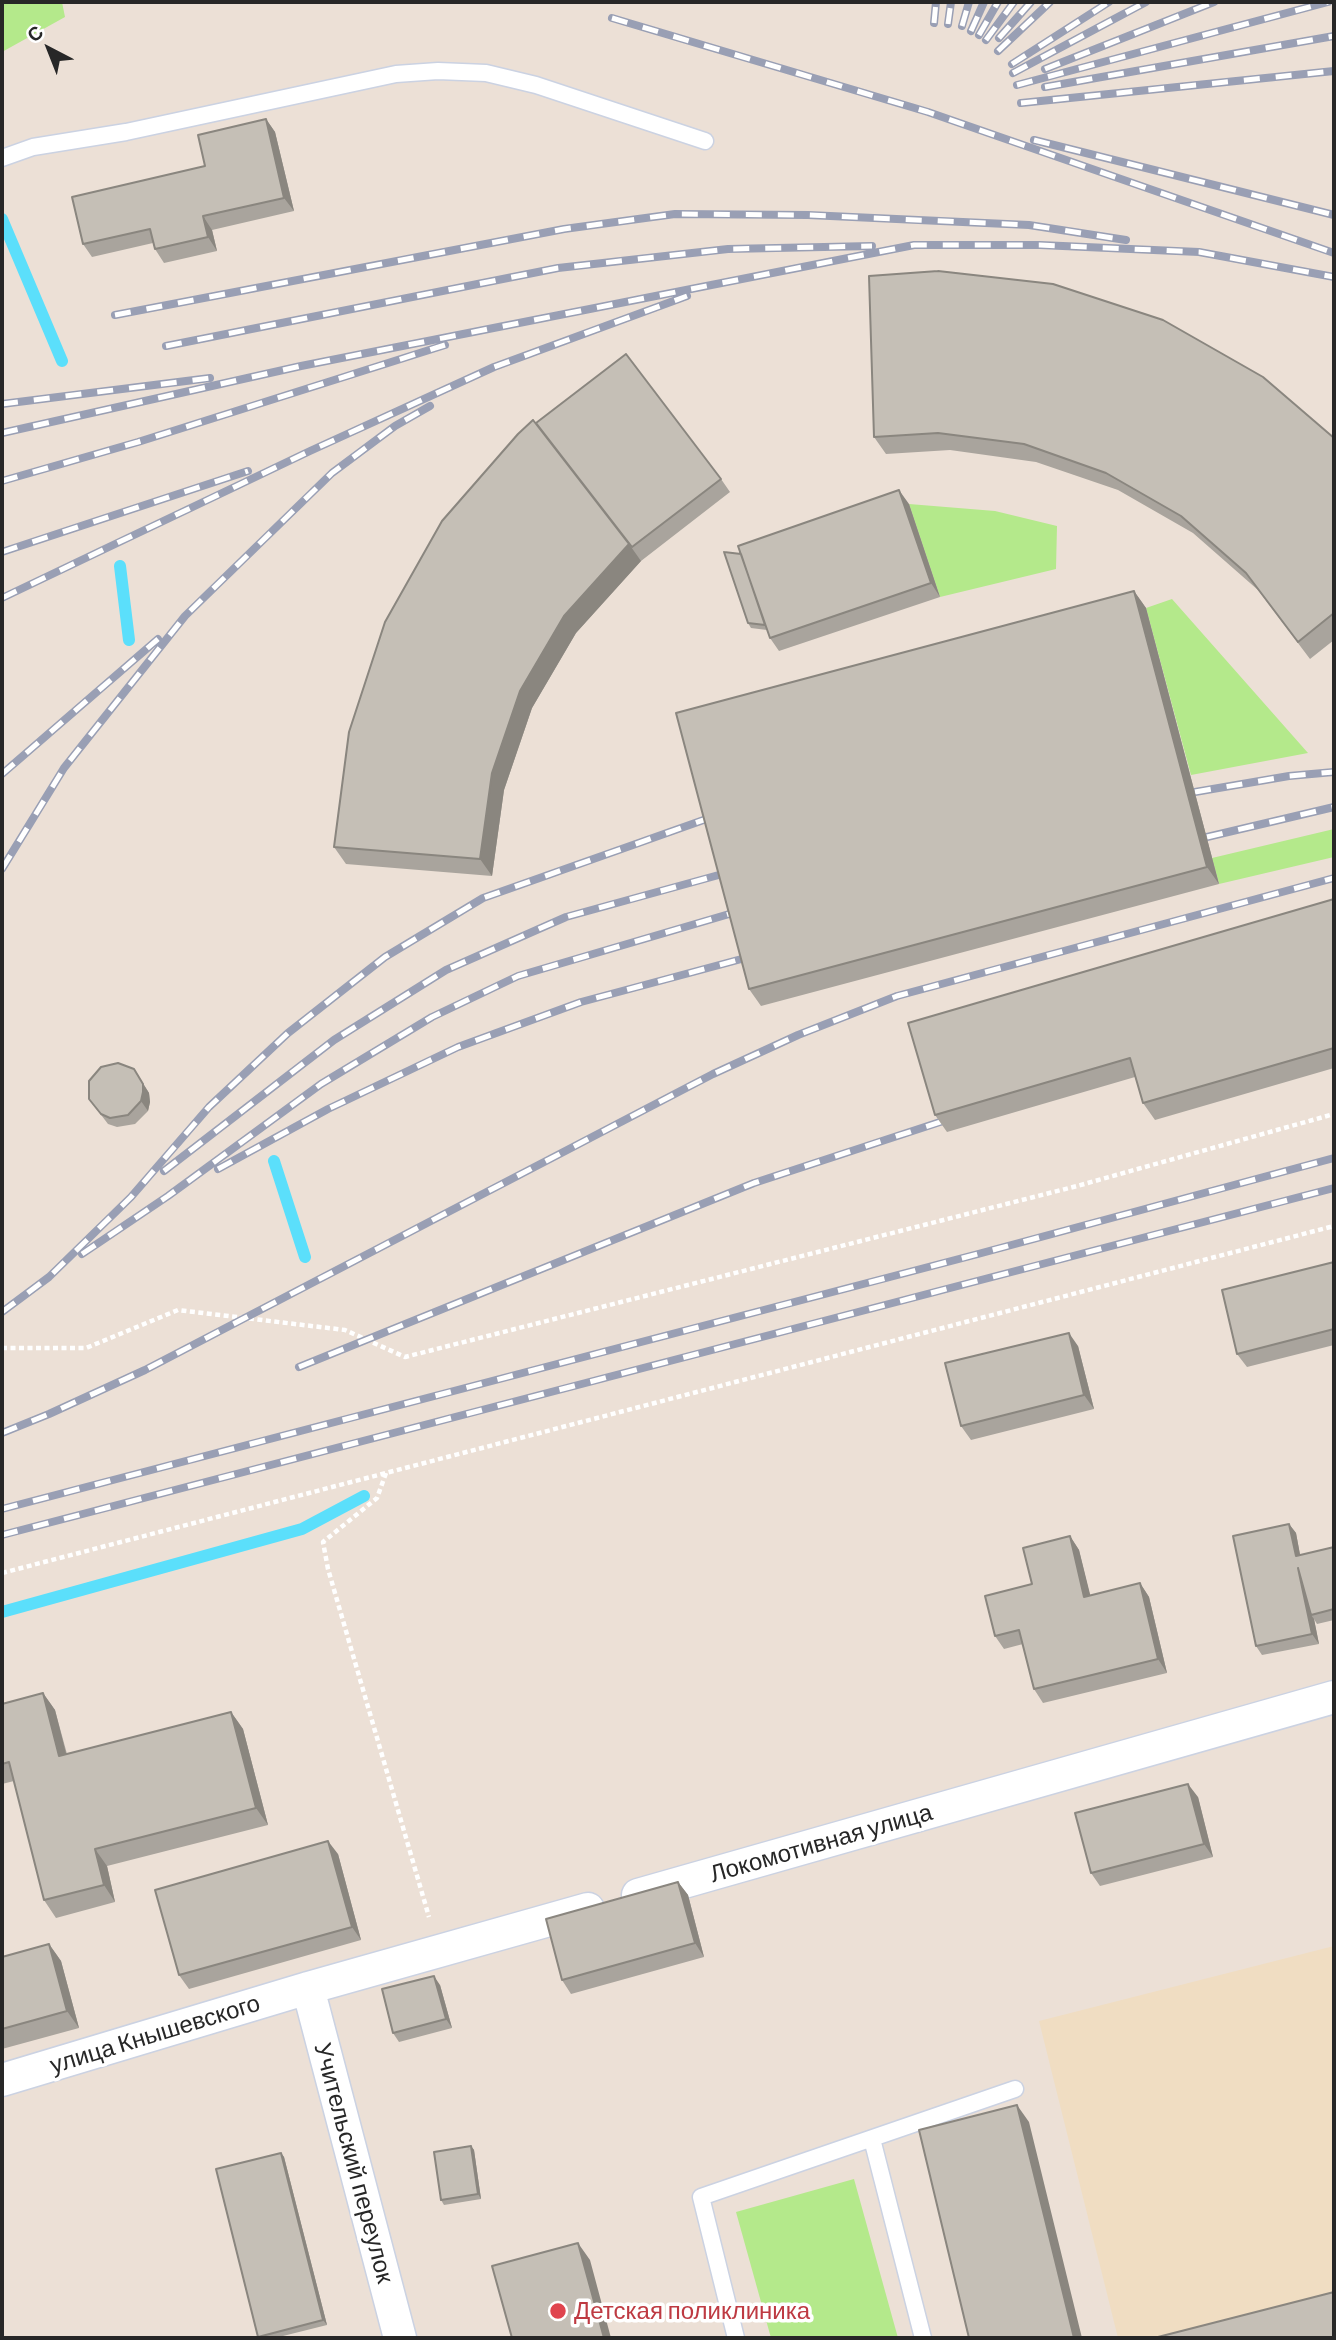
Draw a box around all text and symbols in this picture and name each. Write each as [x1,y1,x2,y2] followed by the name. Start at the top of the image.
[14,14,84,84] north arrow
[22,20,47,46] text: С
[706,1797,936,1889] street label: Локомотивная улица
[47,1988,263,2080] street label: улица Кнышевского
[308,2040,400,2286] street label: Учительский переулок
[574,2297,810,2325] place label: Детская поликлиника
[548,2301,568,2321] marker: Детская поликлиника

